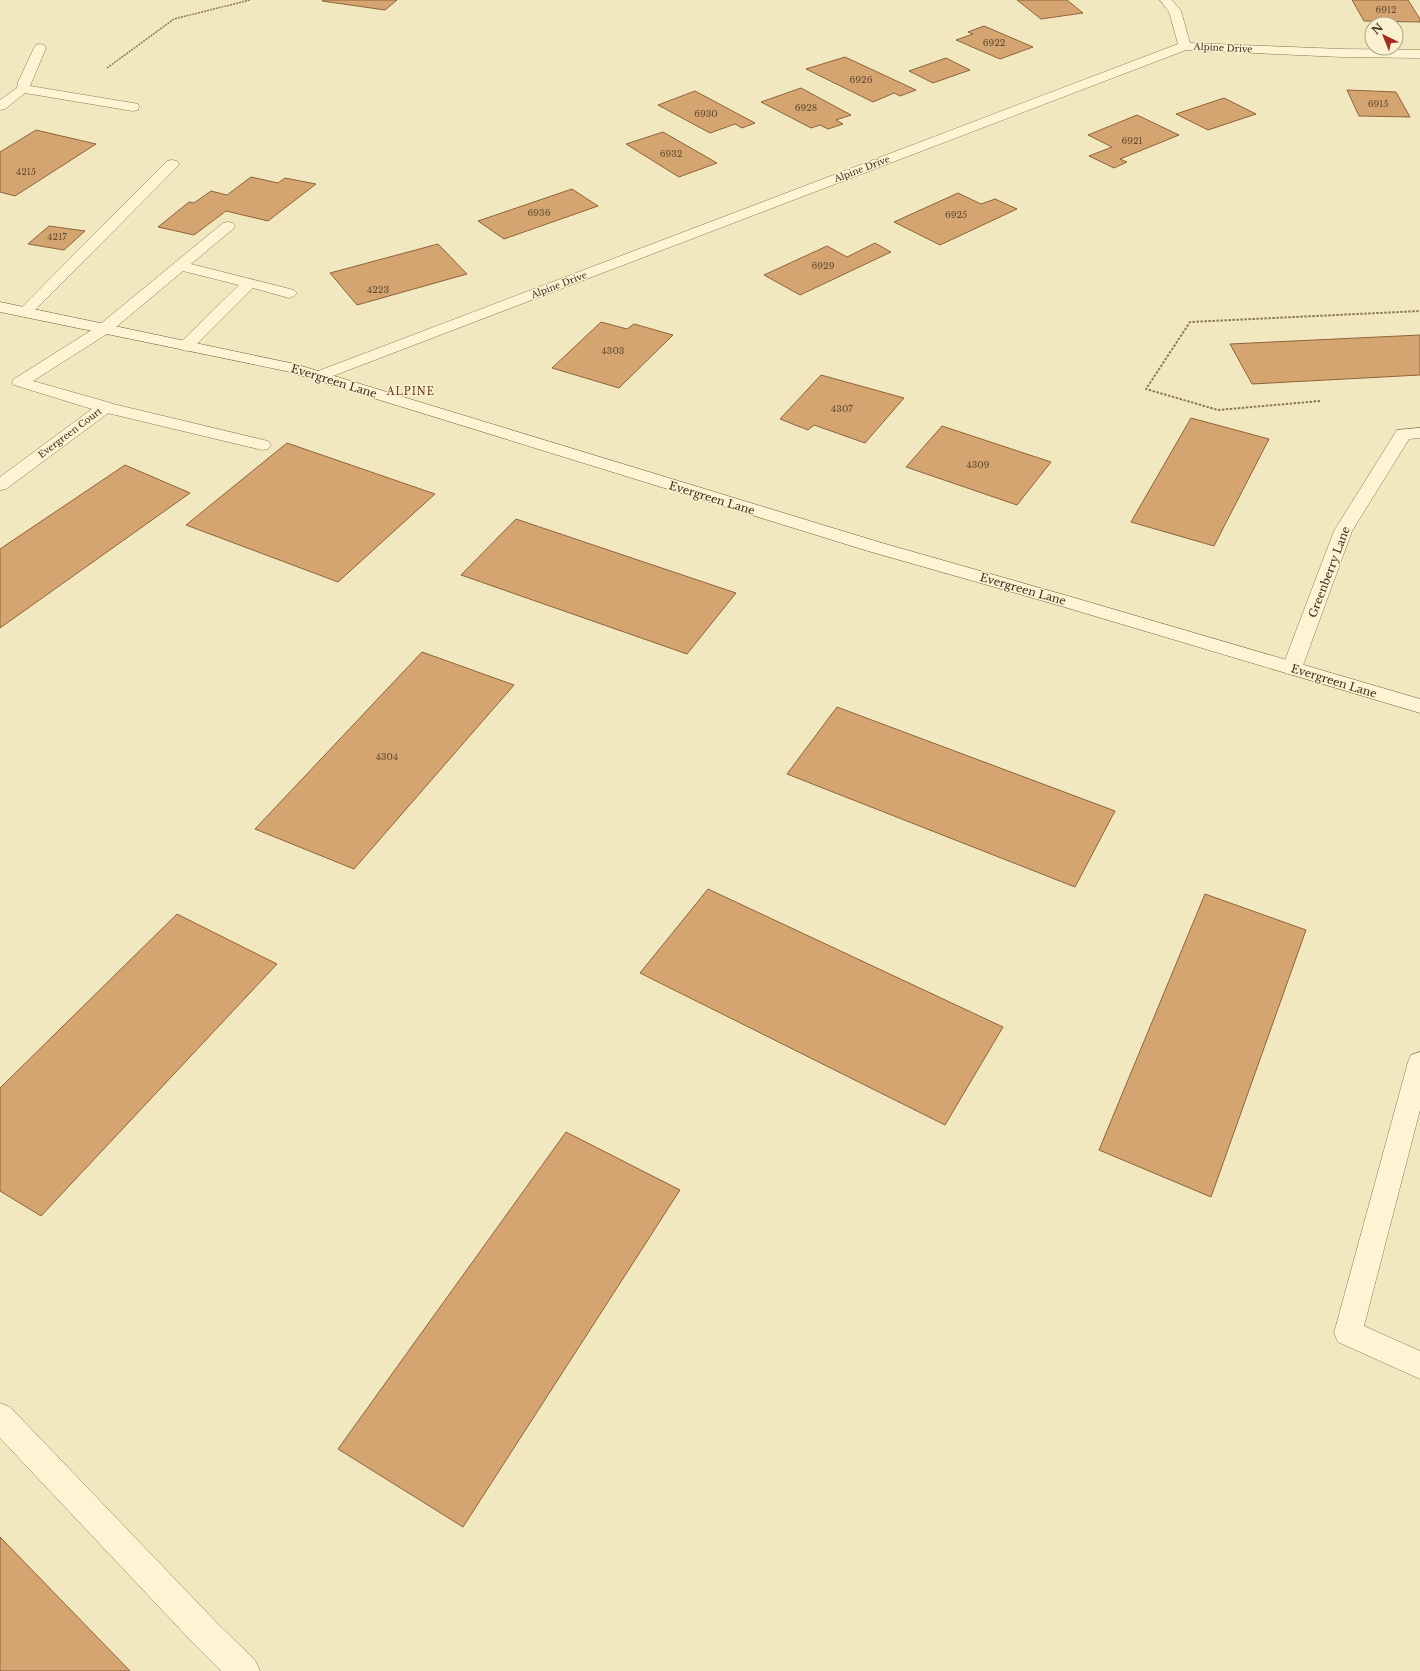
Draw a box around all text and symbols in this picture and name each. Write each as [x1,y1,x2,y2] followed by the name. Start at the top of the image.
[1375,4,1397,15] house number: 6912
[1364,16,1404,56] north arrow
[1369,20,1386,37] text: N
[983,37,1005,48] house number: 6922
[1192,40,1253,55] street label: Alpine Drive
[850,74,873,85] house number: 6926
[1368,98,1388,109] house number: 6915
[795,102,817,113] house number: 6928
[694,108,718,119] house number: 6930
[1121,135,1143,146] house number: 6921
[660,148,682,159] house number: 6932
[832,153,891,185] street label: Alpine Drive
[16,166,36,177] house number: 4215
[528,207,551,218] house number: 6936
[945,209,967,220] house number: 6925
[47,231,67,242] house number: 4217
[812,260,835,271] house number: 6929
[529,269,588,301] street label: Alpine Drive
[367,284,389,295] house number: 4223
[602,345,624,356] house number: 4303
[289,361,379,401] street label: Evergreen Lane
[386,385,435,398] district label: ALPINE
[831,403,853,414] house number: 4307
[36,405,104,460] street label: Evergreen Court
[966,459,990,470] house number: 4309
[667,478,757,518] street label: Evergreen Lane
[1305,524,1353,620] street label: Greenberry Lane
[978,570,1068,608] street label: Evergreen Lane
[1289,661,1379,701] street label: Evergreen Lane
[376,751,398,762] house number: 4304

